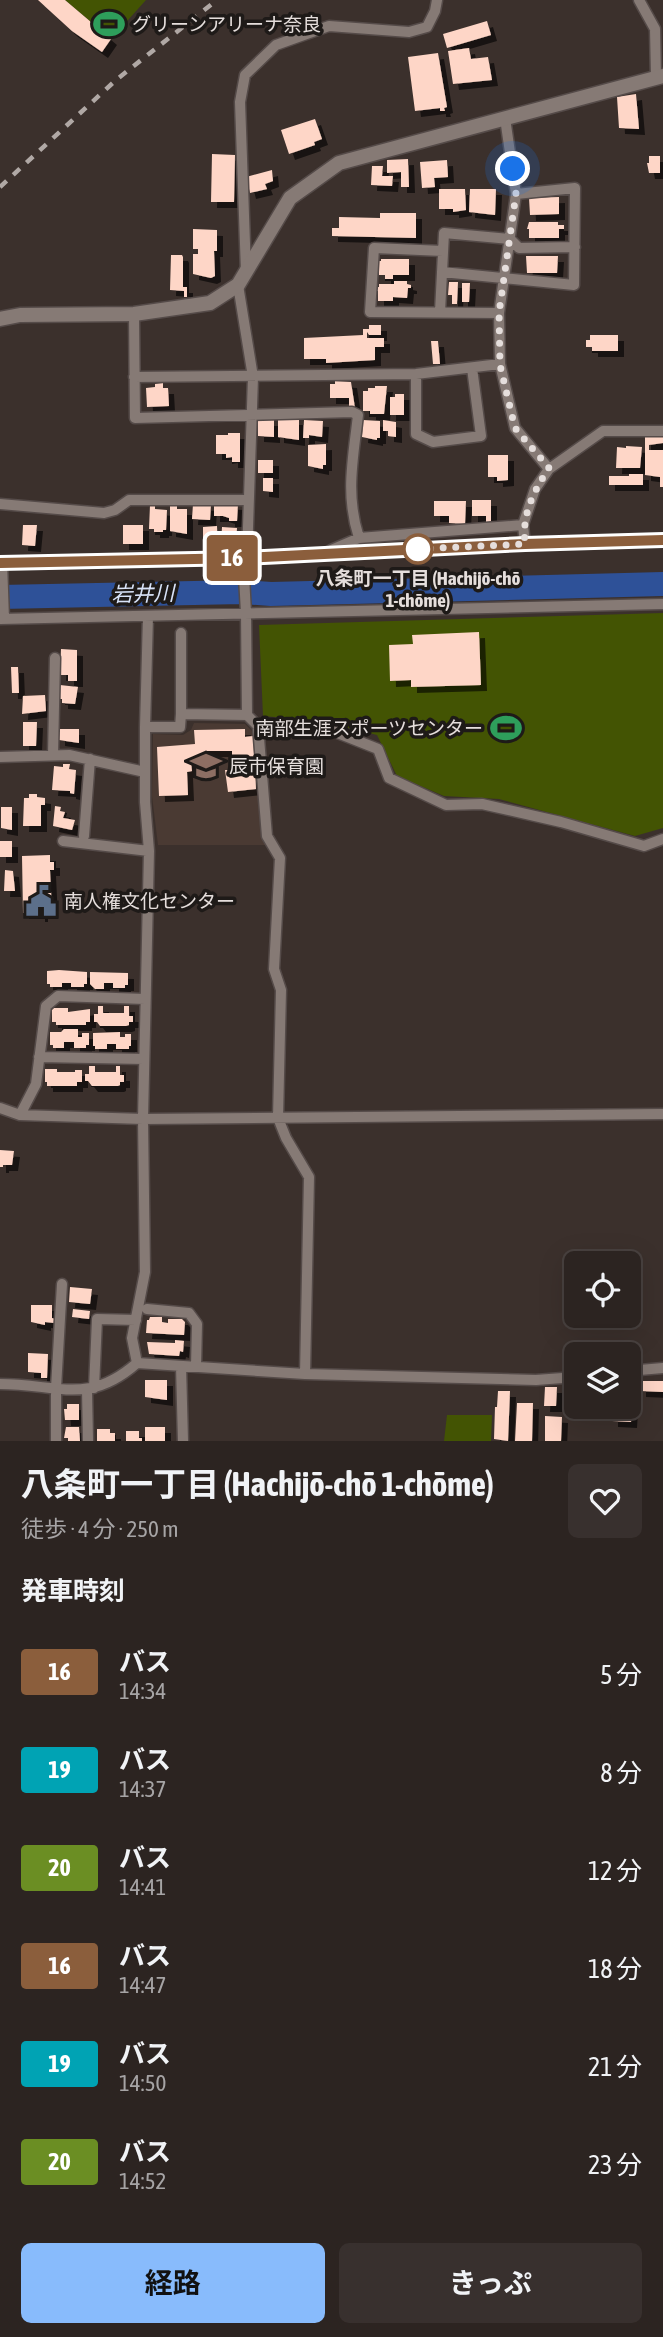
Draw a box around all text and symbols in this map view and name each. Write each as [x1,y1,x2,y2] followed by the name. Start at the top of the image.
[92,7,126,41] sports icon: グリーンアリーナ奈良
[132,13,321,35] place label: グリーンアリーナ奈良
[495,151,530,186] your location
[403,534,433,564] marker: 八条町一丁目 (Hachijō-chō 1-chōme)
[201,535,264,581] line badge: 16
[221,544,243,571] text: 16
[316,567,521,611] place label: 八条町一丁目 (Hachijō-chō 1-chōme)
[111,580,177,606] water label: 岩井川
[489,711,523,745] sports icon: 南部生涯スポーツセンター
[255,717,483,739] place label: 南部生涯スポーツセンター
[189,749,223,783] school or university icon: 辰市保育園
[229,755,324,777] place label: 辰市保育園
[24,884,58,918] public building icon: 南人権文化センター
[64,890,235,912] place label: 南人権文化センター
[564,1251,641,1419] map controls
[564,1251,641,1328] button: locate
[564,1342,641,1419] button: layers
[568,1464,642,1538] button: heart
[21,1465,494,1503] text: 八条町一丁目 (Hachijō-chō 1-chōme)
[21,1516,179,1542] text: 徒歩 · 4 分 · 250 m
[21,1576,125,1606] text: 発車時刻
[119,1647,171,1677] text: バス
[48,1658,71,1685] text: 16
[600,1660,642,1690] text: 5 分
[119,1678,166,1704] text: 14:34
[119,1745,171,1775] text: バス
[48,1756,71,1783] text: 19
[600,1758,642,1788] text: 8 分
[119,1776,166,1802] text: 14:37
[119,1843,171,1873] text: バス
[48,1854,71,1881] text: 20
[588,1856,642,1886] text: 12 分
[119,1874,166,1900] text: 14:41
[119,1941,171,1971] text: バス
[48,1952,71,1979] text: 16
[588,1954,642,1984] text: 18 分
[119,1972,166,1998] text: 14:47
[119,2039,171,2069] text: バス
[48,2050,71,2077] text: 19
[588,2052,642,2082] text: 21 分
[119,2070,166,2096] text: 14:50
[119,2137,171,2167] text: バス
[48,2148,71,2175] text: 20
[588,2150,642,2180] text: 23 分
[119,2168,166,2194] text: 14:52
[21,2243,325,2323] button: 経路
[339,2243,642,2323] button: きっぷ

